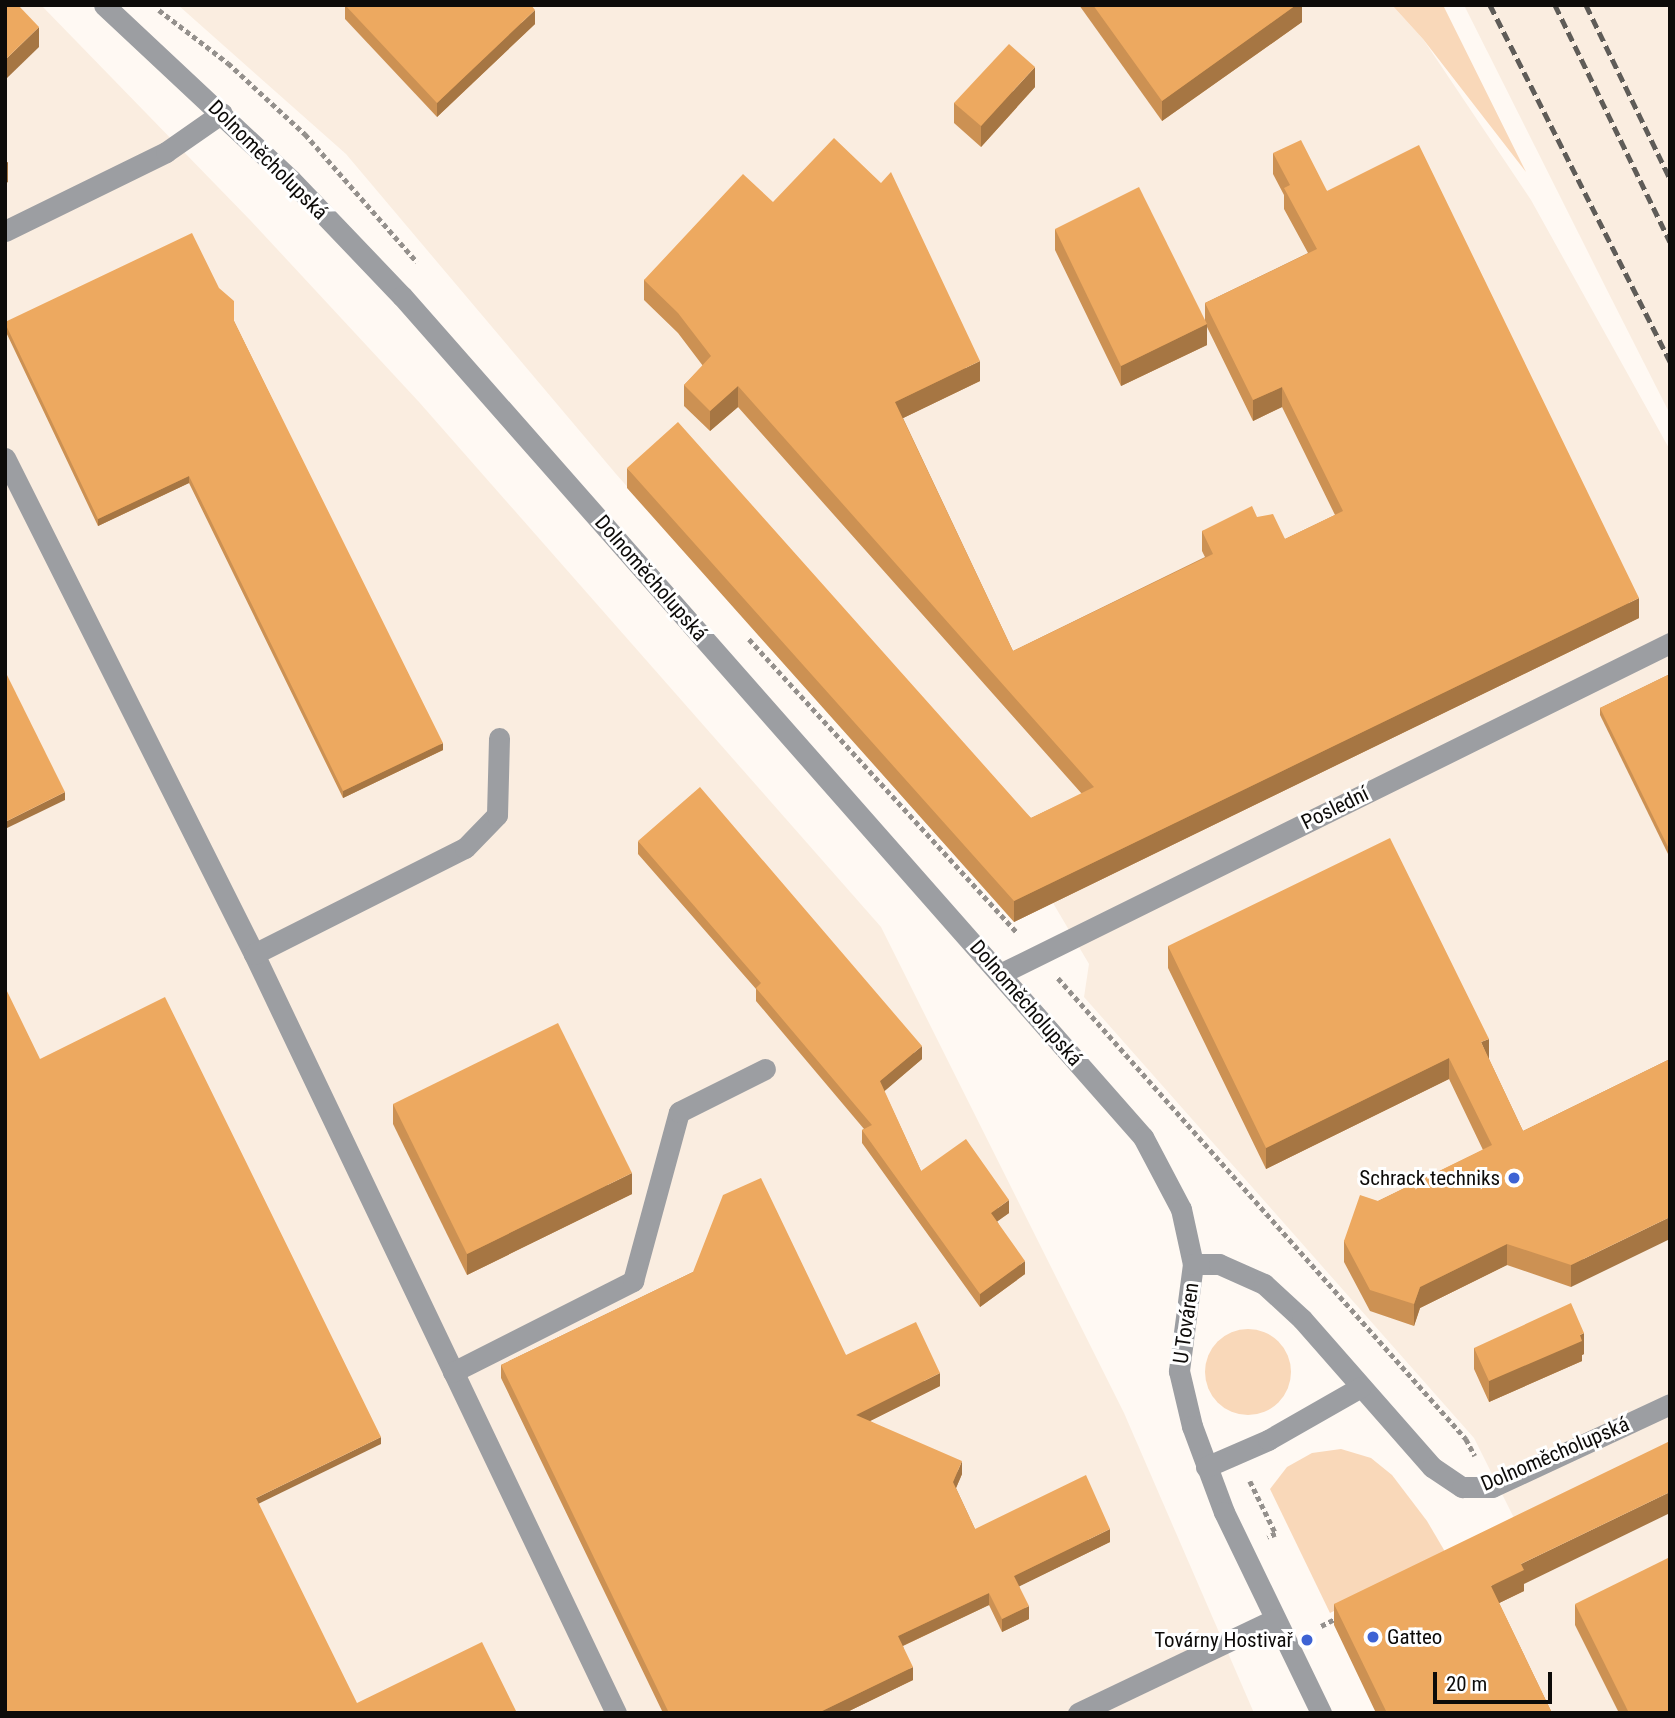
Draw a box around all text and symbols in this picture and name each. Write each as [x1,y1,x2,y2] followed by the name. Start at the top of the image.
[203,95,333,225] street label: Dolnoměcholupská
[589,510,713,646] street label: Dolnoměcholupská
[1297,781,1373,835] street label: Poslední
[964,935,1088,1071] street label: Dolnoměcholupská
[1359,1165,1500,1191] place label: Schrack techniks
[1506,1170,1522,1186] marker: Schrack techniks
[1168,1281,1204,1365] street label: U Továren
[1477,1411,1633,1497] street label: Dolnoměcholupská
[1387,1624,1442,1650] place label: Gatteo
[1154,1627,1293,1653] place label: Továrny Hostivař
[1365,1629,1381,1645] marker: Gatteo
[1299,1632,1315,1648] marker: Továrny Hostivař
[1437,1658,1556,1702] scale bar
[1446,1672,1487,1696] text: 20 m

